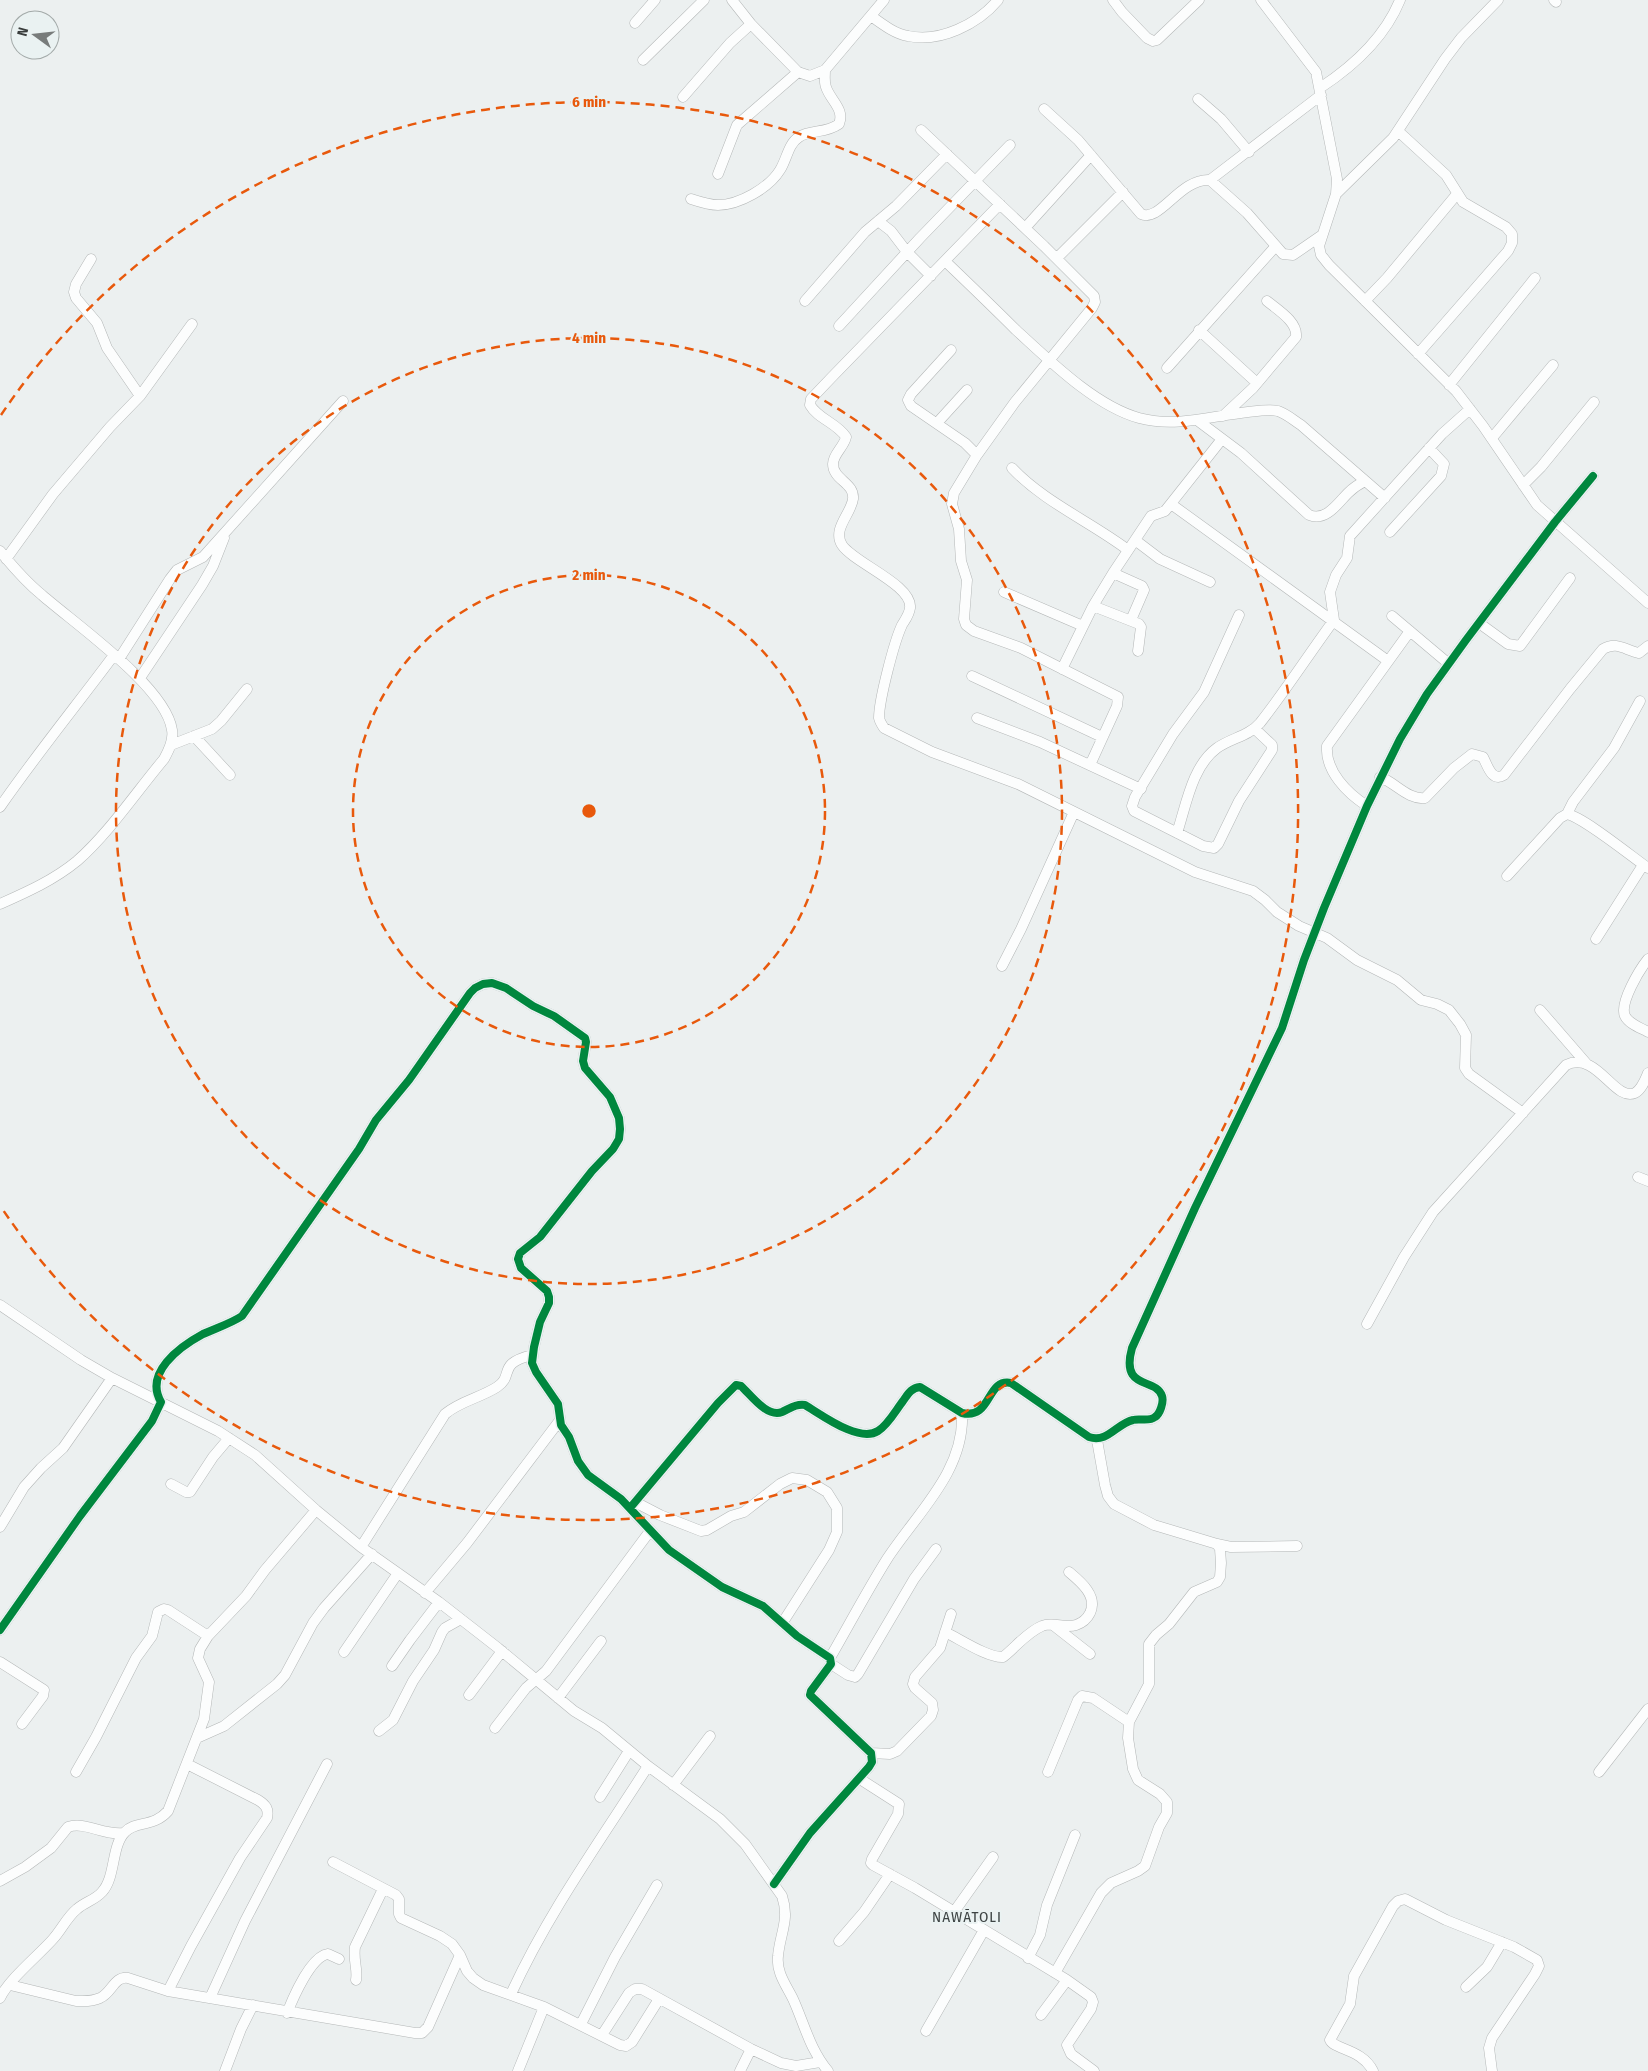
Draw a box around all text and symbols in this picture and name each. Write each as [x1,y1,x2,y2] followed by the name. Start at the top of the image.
[10,10,60,60] north arrow
[14,26,32,38] text: N
[572,93,606,111] text: 6 min
[572,329,606,347] text: 4 min
[571,566,606,584] text: 2 min
[580,802,598,820] centre of rings
[932,1908,1002,1926] district label: NAWĀTOLI

